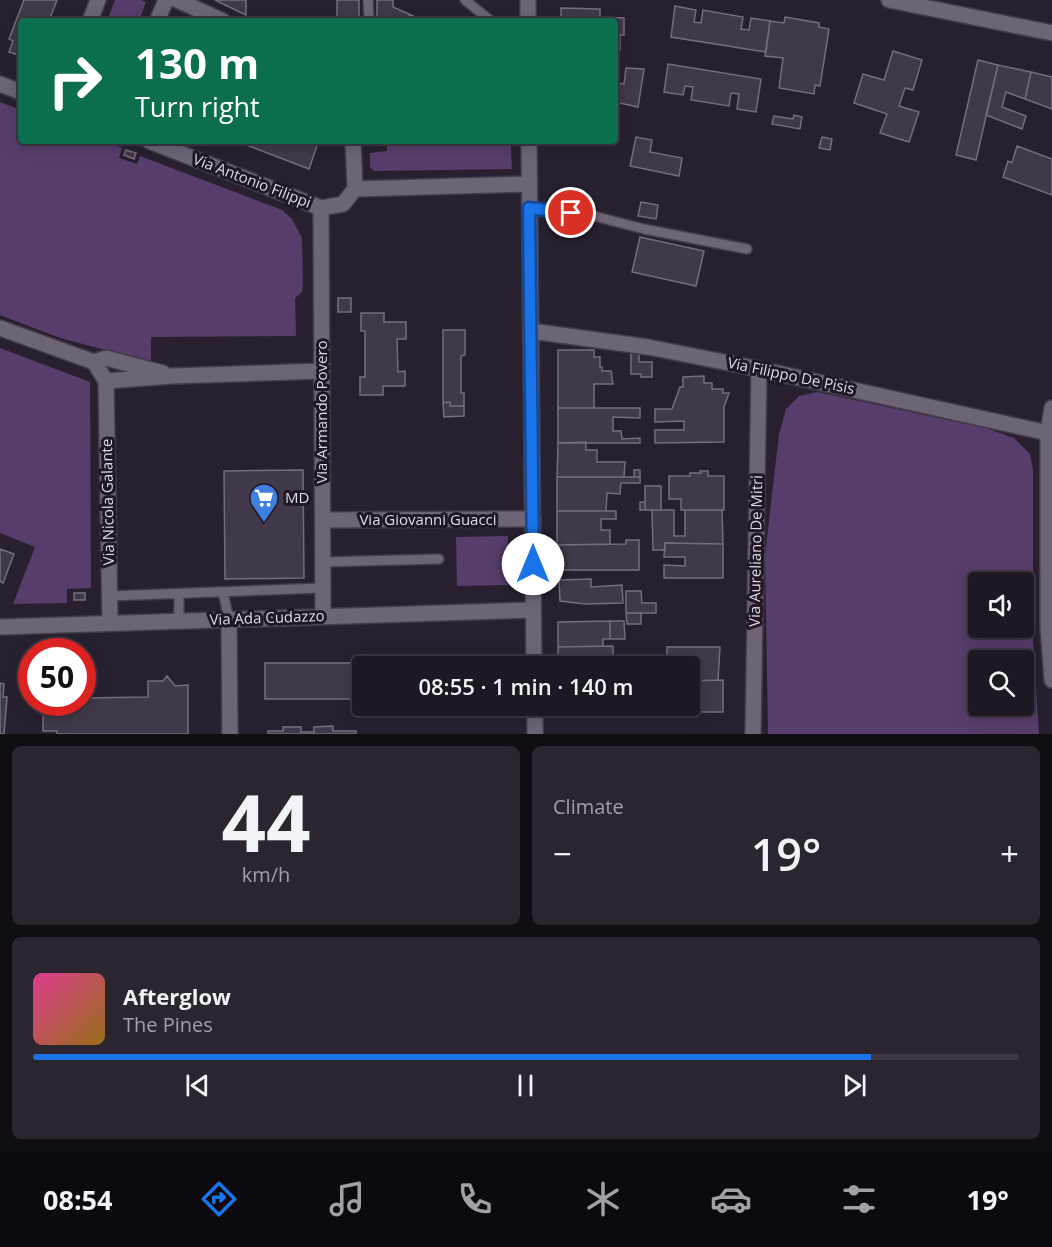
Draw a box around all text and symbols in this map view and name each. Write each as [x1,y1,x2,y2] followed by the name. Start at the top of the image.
[135,34,259,91] text: 130 m
[36,42,114,120] icon: right
[135,88,260,125] text: Turn right
[190,148,314,212] street label: Via Antonio Filippi
[545,187,596,238] pin
[554,196,587,229] icon: arrive
[311,340,331,484] street label: Via Armando Povero
[726,352,857,398] street label: Via Filippo De Pisis
[96,439,118,565] street label: Via Nicola Galante
[744,475,766,627] street label: Via Aureliano De Mitri
[248,482,280,524] supermarket icon: MD
[285,487,309,507] place label: MD
[359,509,497,529] street label: Via Giovanni Guacci
[501,532,565,596] position arrow
[968,572,1034,716] map controls
[968,572,1034,638] button: sound
[209,605,325,629] street label: Via Ada Cudazzo
[18,638,96,716] speed limit sign: 50
[968,650,1034,716] button: search
[418,671,634,701] text: 08:55 · 1 min · 140 m
[221,769,311,875] text: 44
[553,793,624,820] text: Climate
[751,823,821,884] text: 19°
[553,831,572,876] text: −
[1000,831,1019,876] text: +
[242,861,290,888] text: km/h
[123,981,231,1011] text: Afterglow
[123,1011,213,1038] text: The Pines
[181,1069,214,1102] icon: previous
[509,1069,542,1102] icon: pause
[838,1069,871,1102] icon: next
[198,1178,240,1220] icon: directions
[326,1178,368,1220] icon: music
[454,1178,496,1220] icon: phone
[582,1178,624,1220] icon: climate
[710,1178,752,1220] icon: car
[838,1178,880,1220] icon: filters
[43,1181,112,1218] text: 08:54
[966,1181,1009,1218] text: 19°

